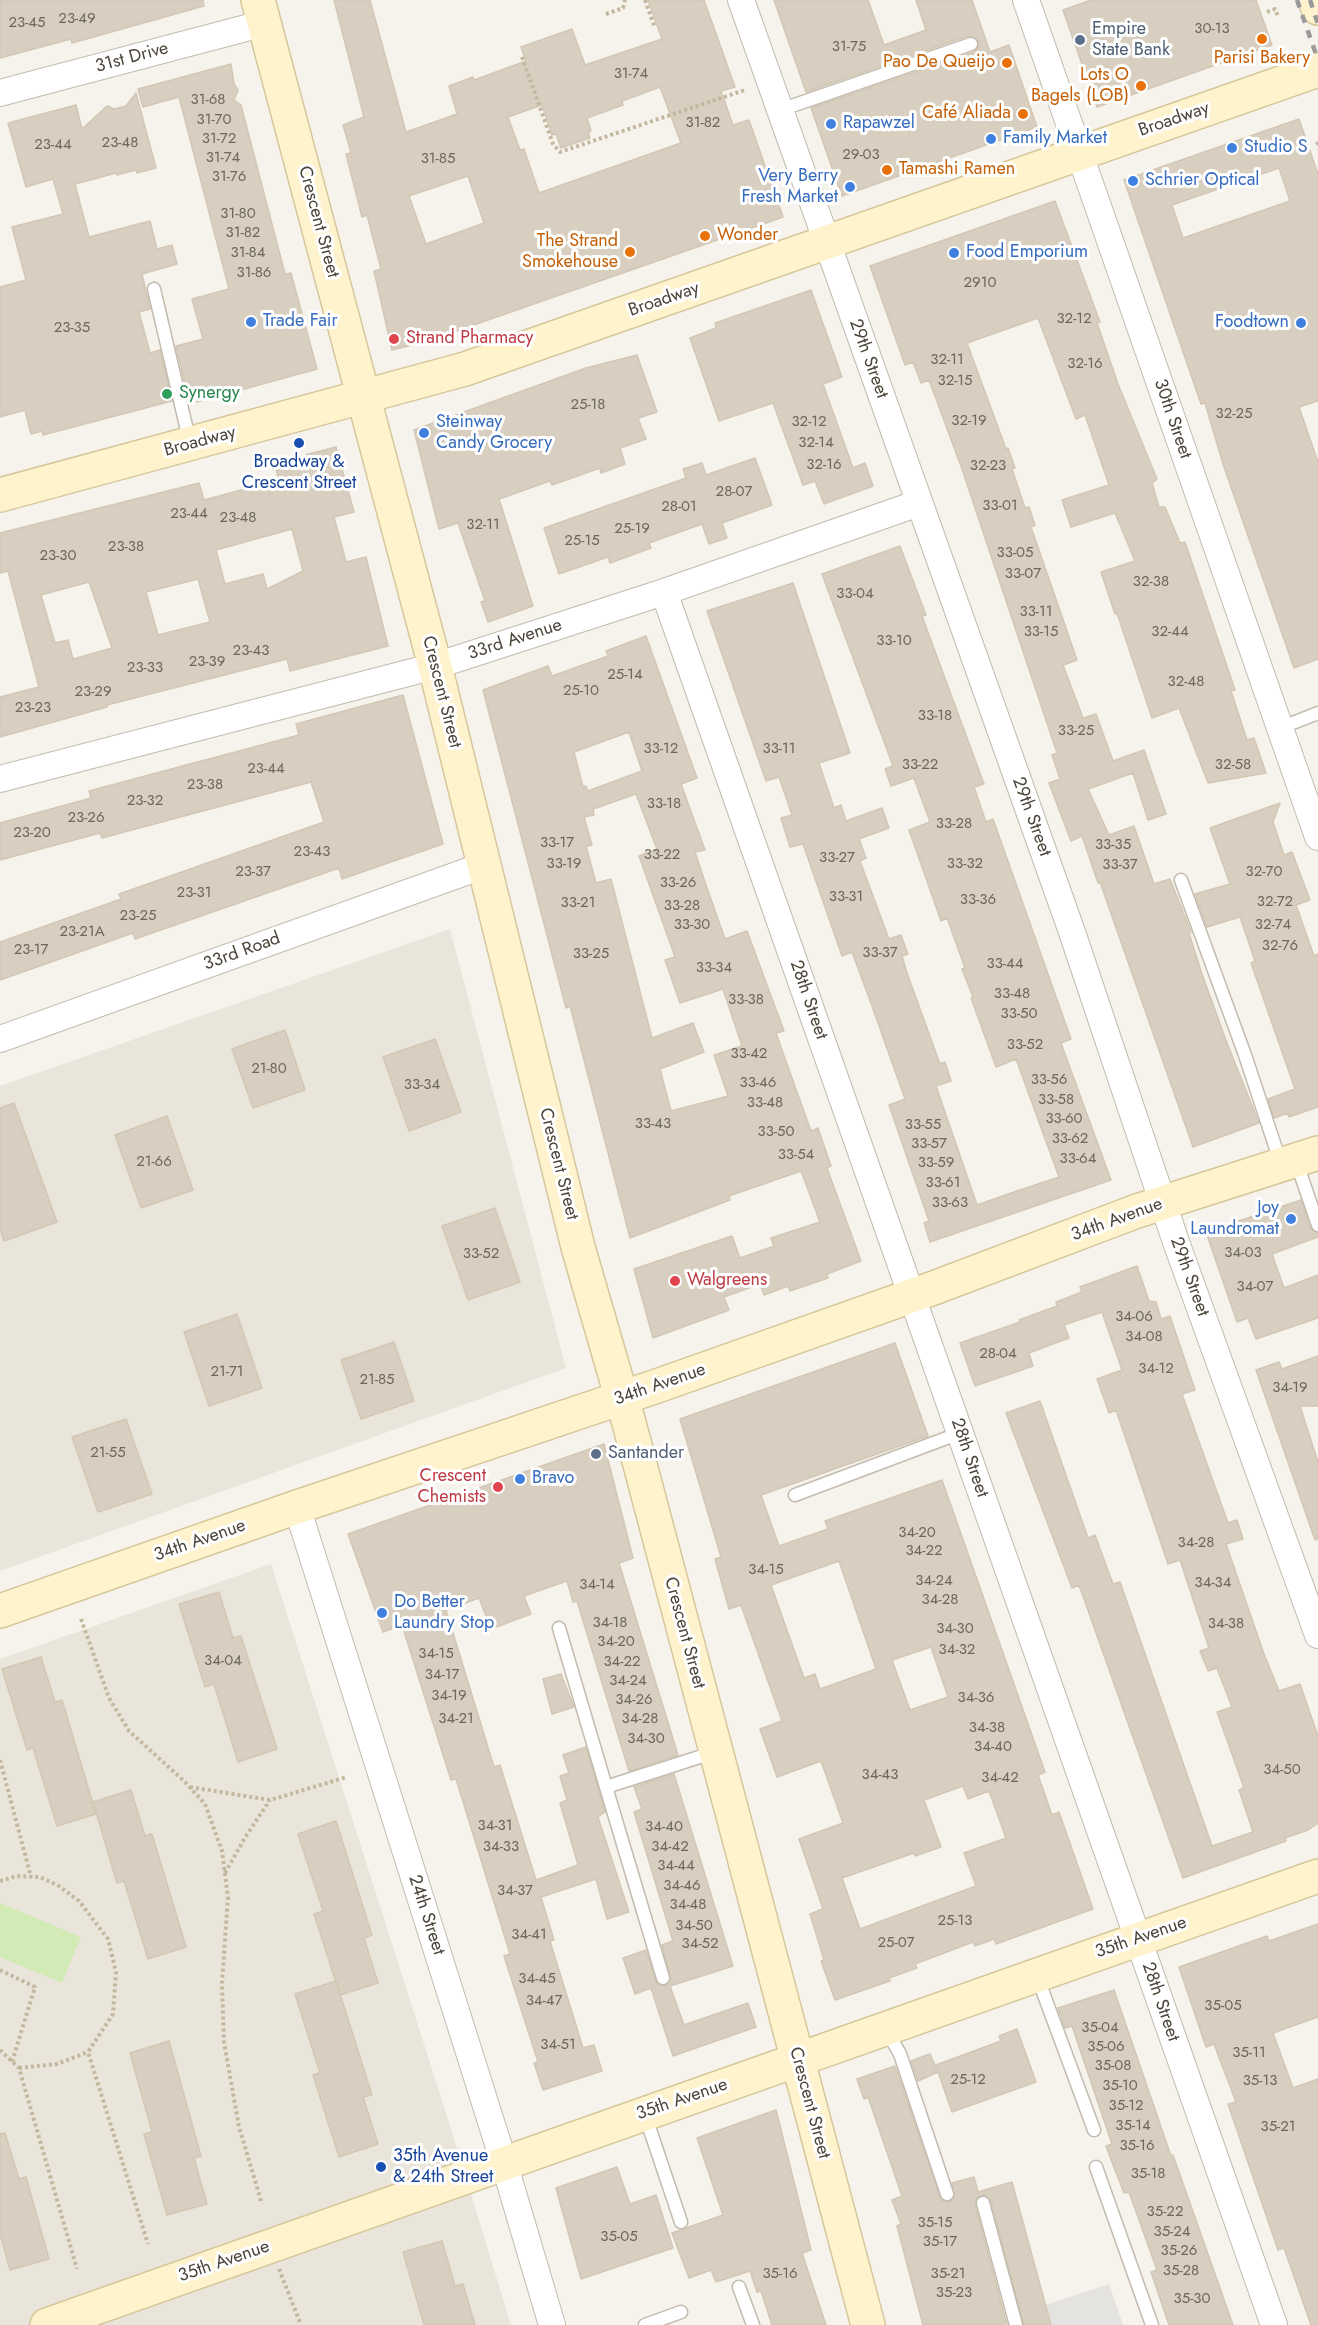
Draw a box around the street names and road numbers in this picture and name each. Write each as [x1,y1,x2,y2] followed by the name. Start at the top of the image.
[93,38,171,78] street label: 31st Drive
[1136,98,1212,142] street label: Broadway
[293,164,343,280] street label: Crescent Street
[626,278,702,322] street label: Broadway
[844,316,892,402] street label: 29th Street
[1148,376,1196,462] street label: 30th Street
[162,422,238,462] street label: Broadway
[465,615,565,665] street label: 33rd Avenue
[417,634,465,750] street label: Crescent Street
[1007,774,1055,860] street label: 29th Street
[201,928,283,976] street label: 33rd Road
[784,958,832,1042] street label: 28th Street
[534,1106,582,1222] street label: Crescent Street
[1068,1194,1166,1246] street label: 34th Avenue
[1165,1234,1213,1320] street label: 29th Street
[611,1359,709,1411] street label: 34th Avenue
[945,1416,993,1500] street label: 28th Street
[151,1515,249,1567] street label: 34th Avenue
[659,1575,709,1691] street label: Crescent Street
[403,1872,449,1958] street label: 24th Street
[1092,1912,1190,1964] street label: 35th Avenue
[1136,1960,1184,2044] street label: 28th Street
[784,2045,834,2161] street label: Crescent Street
[633,2074,731,2126] street label: 35th Avenue
[175,2236,273,2288] street label: 35th Avenue

